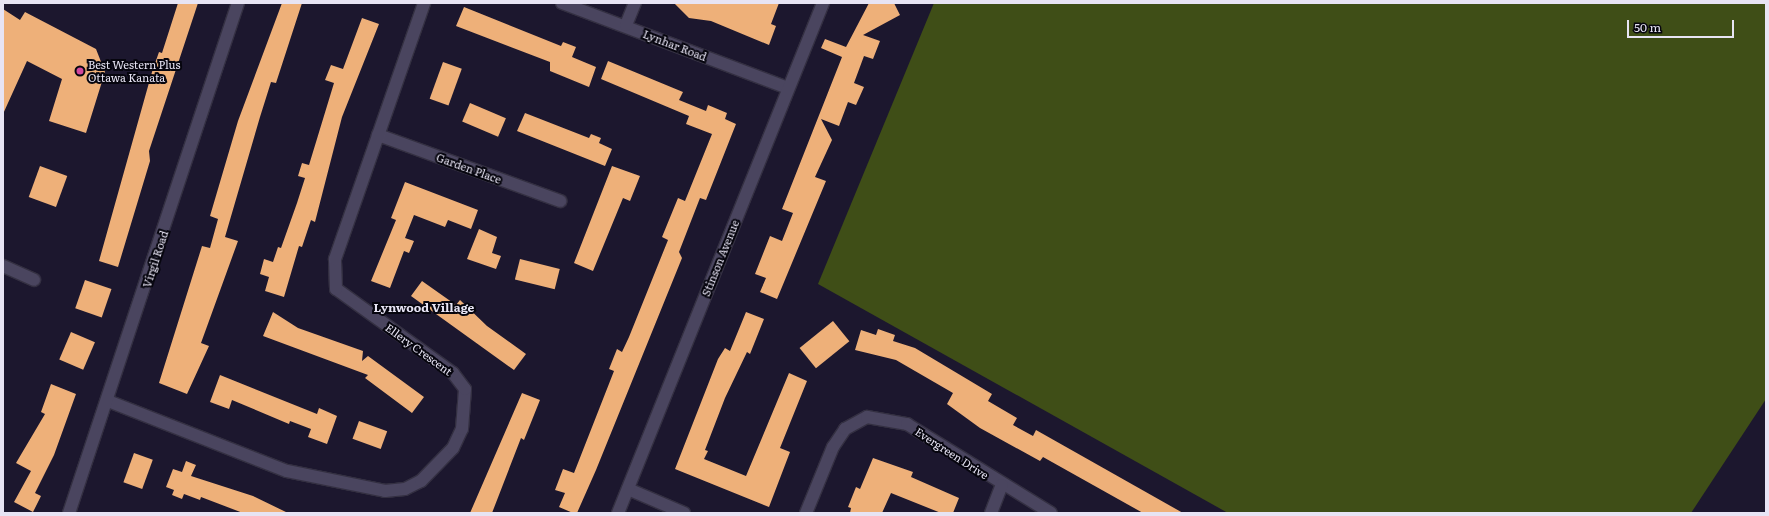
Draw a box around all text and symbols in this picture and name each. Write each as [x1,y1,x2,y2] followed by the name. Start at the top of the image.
[1629,12,1736,38] scale bar
[1634,18,1661,36] text: 50 m
[641,27,709,63] street label: Lynhar Road
[88,58,180,84] place label: Best Western Plus Ottawa Kanata
[75,66,85,76] marker: Best Western Plus Ottawa Kanata
[435,150,503,186] street label: Garden Place
[699,218,741,298] street label: Stinson Avenue
[140,229,170,289] street label: Virgil Road
[374,301,474,315] district label: Lynwood Village
[383,320,455,378] street label: Ellery Crescent
[913,424,991,482] street label: Evergreen Drive

